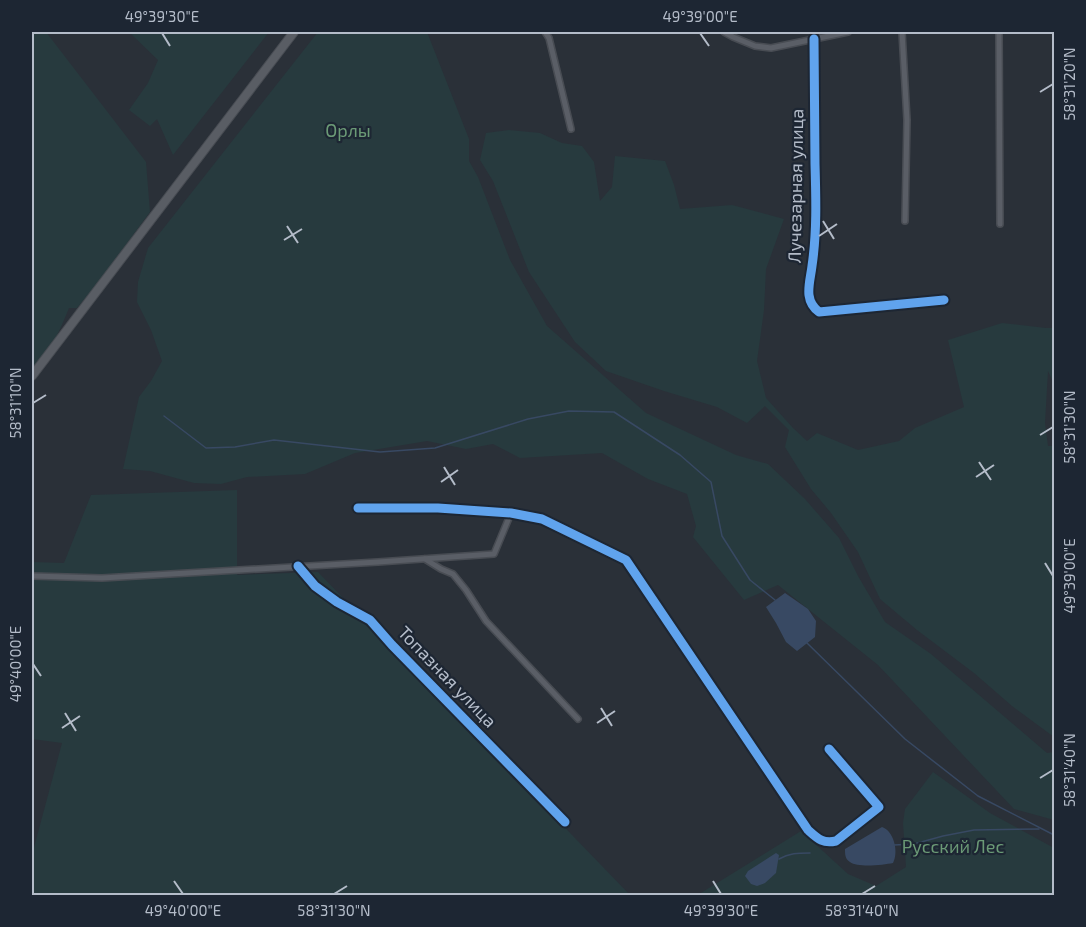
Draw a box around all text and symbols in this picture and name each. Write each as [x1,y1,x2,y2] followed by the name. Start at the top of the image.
[125,7,199,25] text: 49°39'30"E
[662,7,738,25] text: 49°39'00"E
[1060,47,1078,121] text: 58°31'20"N
[783,109,807,263] street label: Лучезарная улица
[325,119,371,141] park label: Орлы
[6,368,24,438] text: 58°31'10"N
[1060,390,1078,464] text: 58°31'30"N
[1060,538,1078,614] text: 49°39'00"E
[394,621,502,732] street label: Топазная улица
[6,626,24,702] text: 49°40'00"E
[1060,733,1078,807] text: 58°31'40"N
[902,835,1005,857] park label: Русский Лес
[145,901,221,919] text: 49°40'00"E
[297,901,371,919] text: 58°31'30"N
[684,901,758,919] text: 49°39'30"E
[825,901,899,919] text: 58°31'40"N

